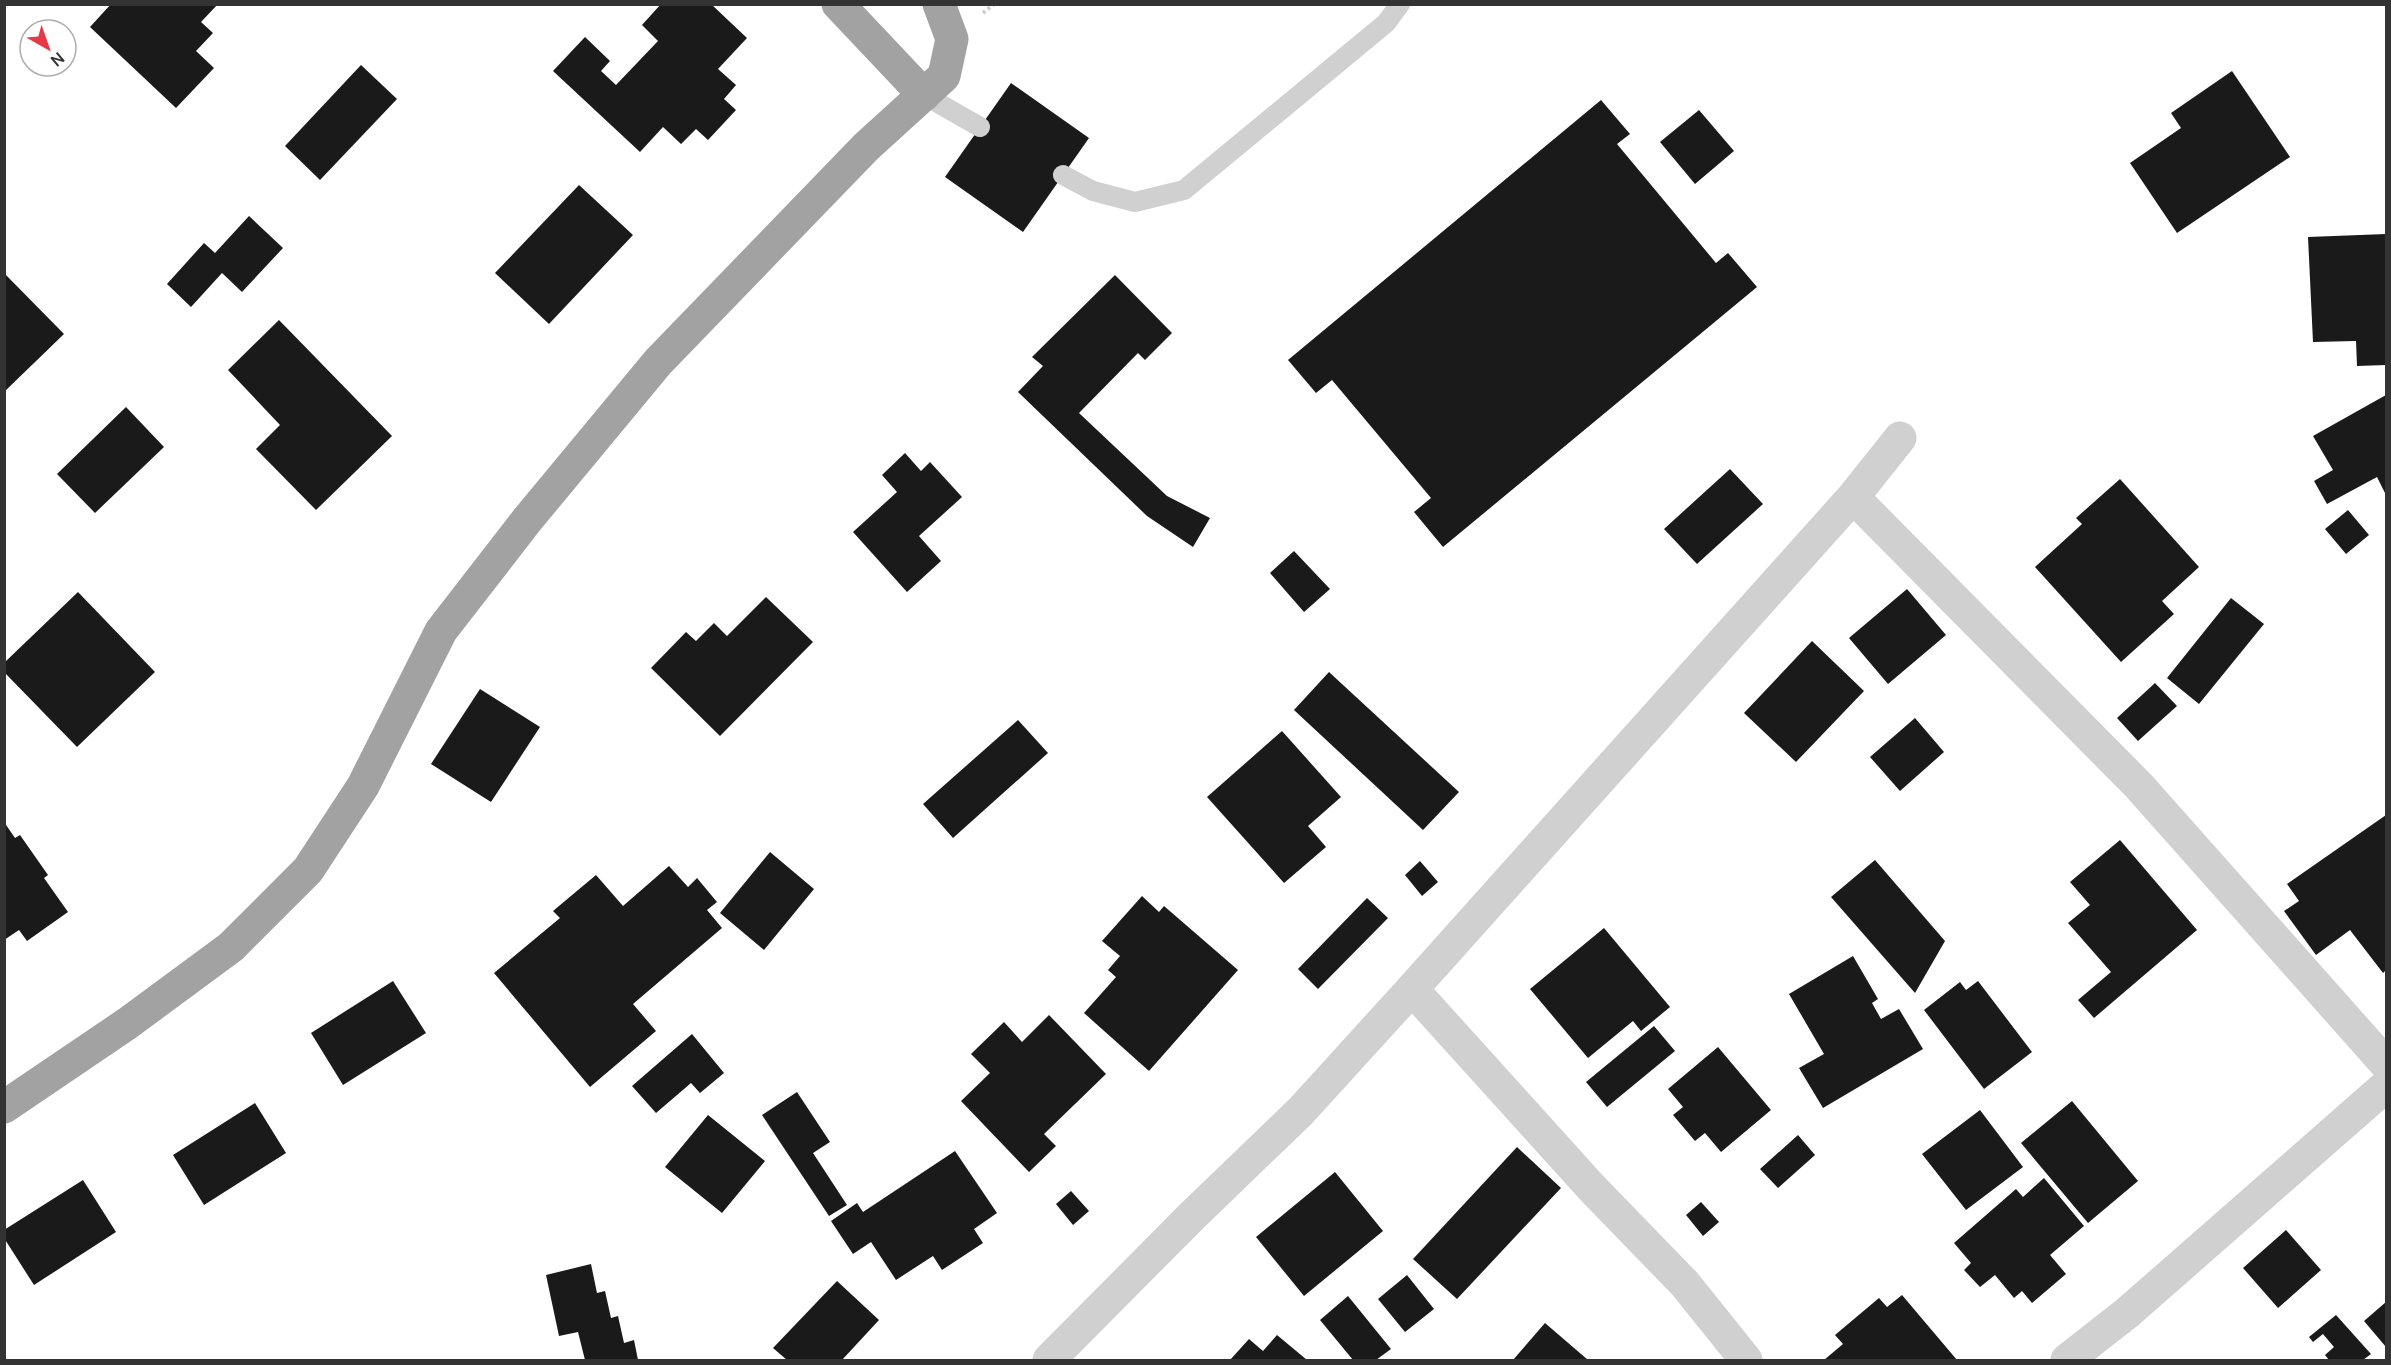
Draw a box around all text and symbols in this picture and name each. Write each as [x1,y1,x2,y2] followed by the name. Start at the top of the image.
[18,18,78,78] north arrow
[46,47,69,72] text: N

